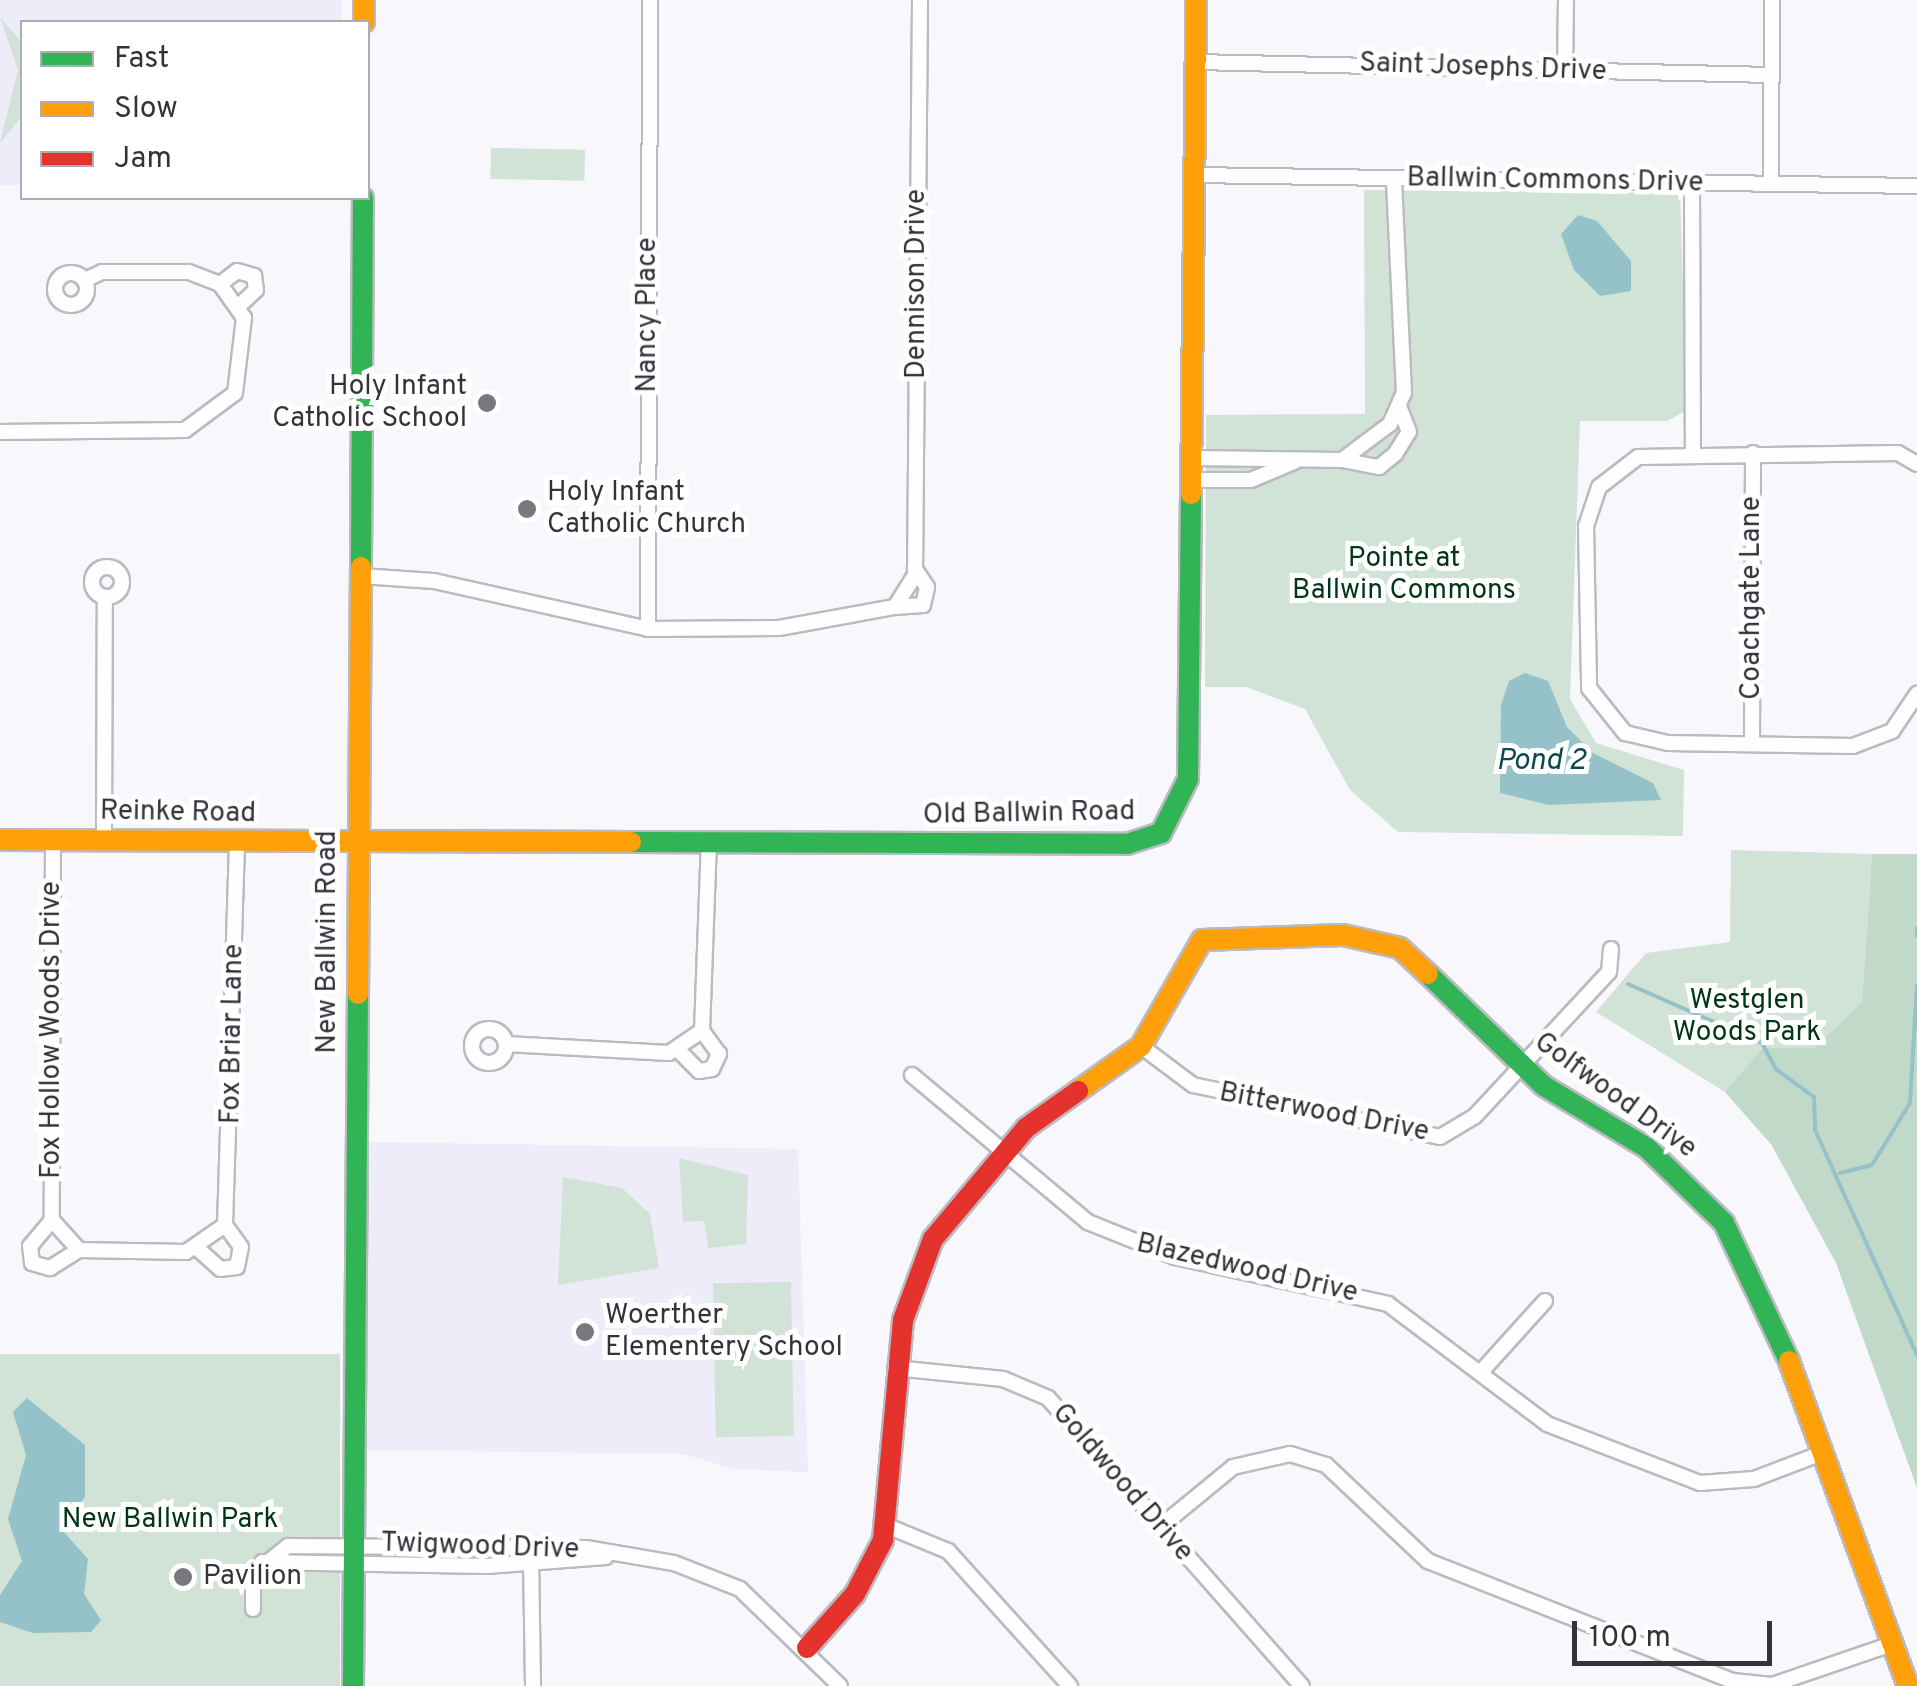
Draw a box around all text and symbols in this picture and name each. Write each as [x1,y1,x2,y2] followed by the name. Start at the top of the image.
[20,20,370,200] legend
[114,41,169,78] text: Fast
[1359,47,1607,89] street label: Saint Josephs Drive
[114,91,178,128] text: Slow
[114,141,172,178] text: Jam
[1406,162,1704,200] street label: Ballwin Commons Drive
[900,189,934,379] street label: Dennison Drive
[631,237,665,393] street label: Nancy Place
[272,370,467,436] place label: Holy Infant Catholic School
[476,392,498,414] marker: Holy Infant Catholic School
[547,476,746,542] place label: Holy Infant Catholic Church
[1735,496,1769,700] street label: Coachgate Lane
[516,498,538,520] marker: Holy Infant Catholic Church
[1292,542,1516,608] park label: Pointe at Ballwin Commons
[1496,744,1586,780] water label: Pond 2
[100,795,256,831] street label: Reinke Road
[923,795,1135,833] street label: Old Ballwin Road
[311,830,345,1054] street label: New Ballwin Road
[35,881,69,1179] street label: Fox Hollow Woods Drive
[215,944,251,1124] street label: Fox Briar Lane
[1673,984,1821,1050] park label: Westglen Woods Park
[1527,1026,1703,1166] street label: Golfwood Drive
[1216,1076,1432,1150] street label: Bitterwood Drive
[1133,1227,1361,1311] street label: Blazedwood Drive
[605,1299,843,1365] place label: Woerther Elementery School
[574,1321,596,1343] marker: Woerther Elementery School
[1044,1397,1200,1569] street label: Goldwood Drive
[62,1503,278,1537] park label: New Ballwin Park
[380,1527,580,1567] street label: Twigwood Drive
[203,1560,302,1594] place label: Pavilion
[172,1566,194,1588] marker: Pavilion
[1577,1601,1777,1663] scale bar
[1589,1620,1671,1657] text: 100 m

